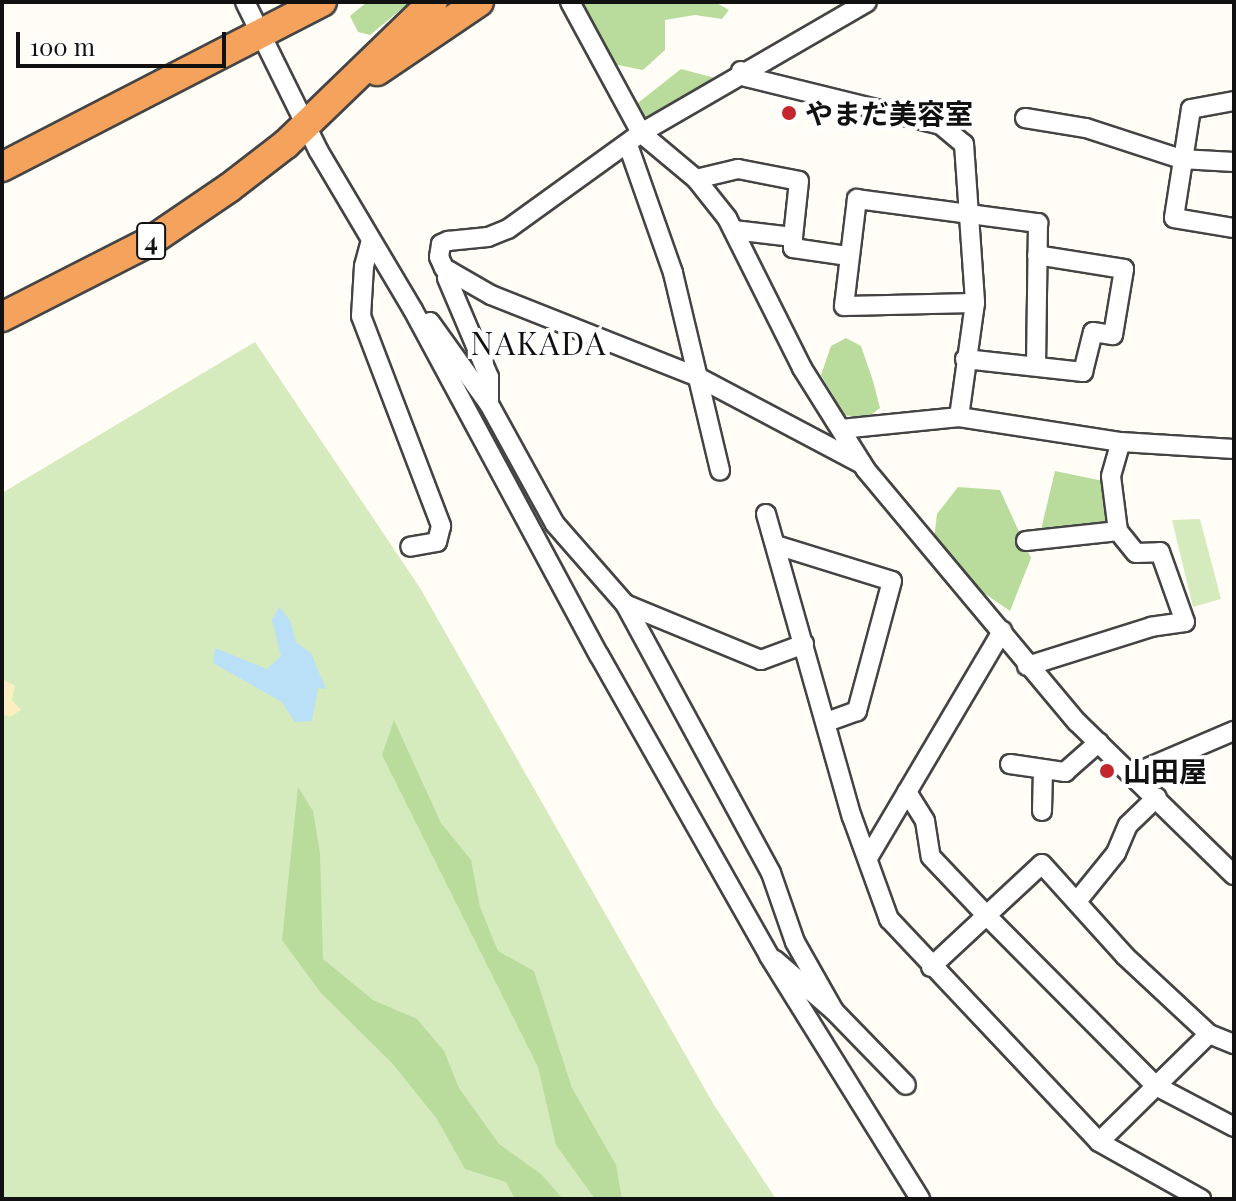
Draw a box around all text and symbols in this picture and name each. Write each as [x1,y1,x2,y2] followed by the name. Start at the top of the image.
[20,16,230,66] scale bar
[30,30,95,62] text: 100 m
[805,96,973,130] place label: やまだ美容室
[780,104,798,122] marker: やまだ美容室
[135,219,167,263] road number: 4
[470,323,608,361] district label: NAKADA
[1123,754,1207,788] place label: 山田屋
[1098,762,1116,780] marker: 山田屋

